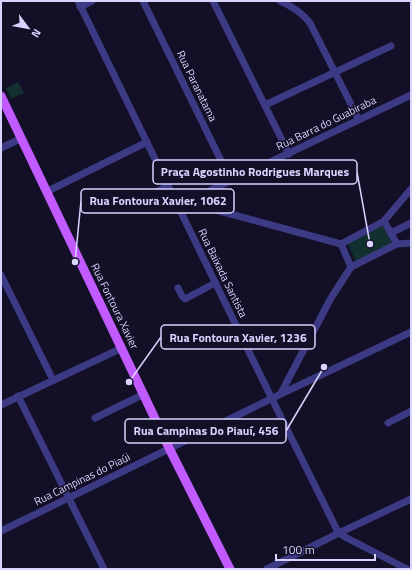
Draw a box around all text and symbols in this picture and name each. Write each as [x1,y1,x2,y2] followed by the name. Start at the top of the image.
[8,8,48,48] north arrow
[28,26,45,41] text: N
[173,48,221,125] street label: Rua Paranatama
[273,92,379,154] street label: Rua Barra do Guabiraba
[153,160,357,184] callout: Praça Agostinho Rodrigues Marques
[161,162,349,181] text: Praça Agostinho Rodrigues Marques
[81,189,234,213] callout: Rua Fontoura Xavier, 1062
[89,191,227,210] text: Rua Fontoura Xavier, 1062
[194,226,252,321] street label: Rua Baixada Santista
[87,260,143,352] street label: Rua Fontoura Xavier
[161,325,315,349] callout: Rua Fontoura Xavier, 1236
[169,328,307,347] text: Rua Fontoura Xavier, 1236
[125,419,286,443] callout: Rua Campinas Do Piauí, 456
[134,421,279,440] text: Rua Campinas Do Piauí, 456
[31,449,133,509] street label: Rua Campinas do Piaúi
[276,536,375,562] scale bar
[282,540,315,559] text: 100 m

